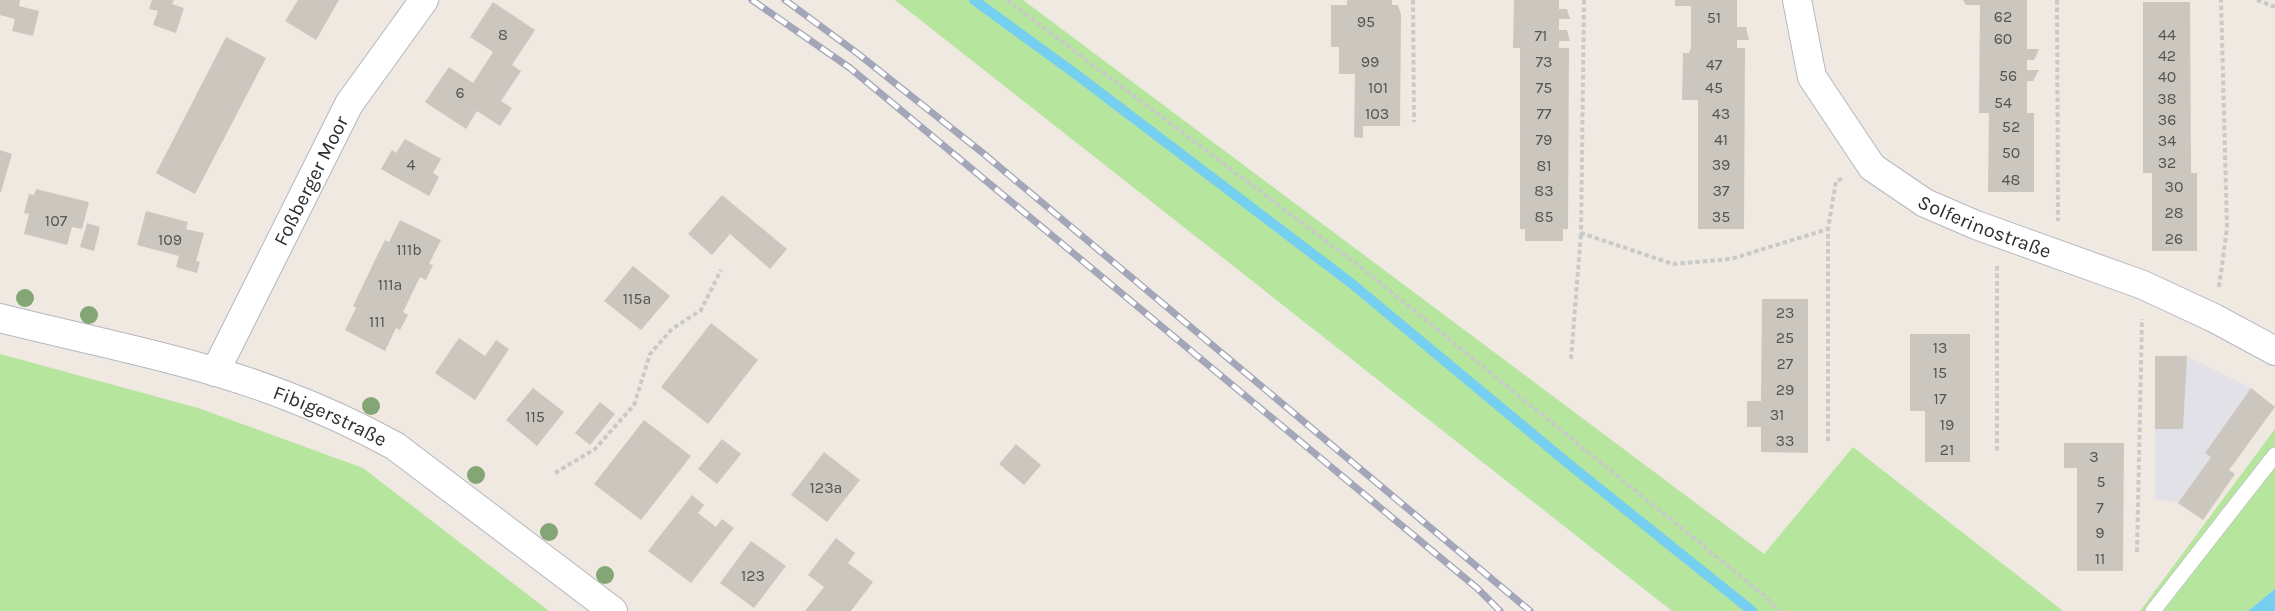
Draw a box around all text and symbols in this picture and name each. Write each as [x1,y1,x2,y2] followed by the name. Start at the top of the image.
[1994,7,2012,26] house number: 62
[1707,8,1721,27] house number: 51
[1357,12,1375,31] house number: 95
[498,25,508,44] house number: 8
[2158,25,2176,44] house number: 44
[1535,26,1547,45] house number: 71
[1994,29,2012,48] house number: 60
[2158,46,2176,65] house number: 42
[1361,52,1379,71] house number: 99
[1536,52,1552,71] house number: 73
[1706,55,1723,74] house number: 47
[1999,66,2017,85] house number: 56
[2158,67,2176,86] house number: 40
[1368,78,1388,97] house number: 101
[1536,78,1552,97] house number: 75
[1705,78,1723,97] house number: 45
[455,83,465,102] house number: 6
[2157,89,2177,108] house number: 38
[1994,93,2012,112] house number: 54
[1365,104,1389,123] house number: 103
[1536,104,1552,123] house number: 77
[1712,104,1730,123] house number: 43
[2158,110,2176,129] house number: 36
[269,111,353,249] street label: Foßberger Moor
[2002,117,2020,136] house number: 52
[1536,130,1552,149] house number: 79
[1714,130,1728,149] house number: 41
[2158,131,2176,150] house number: 34
[2002,143,2020,162] house number: 50
[2158,153,2176,172] house number: 32
[407,155,416,174] house number: 4
[1712,155,1730,174] house number: 39
[1536,156,1552,175] house number: 81
[2002,170,2020,189] house number: 48
[2165,177,2183,196] house number: 30
[1534,181,1554,200] house number: 83
[1713,181,1730,200] house number: 37
[1913,190,2054,263] street label: Solferinostraße
[2164,203,2184,222] house number: 28
[1535,207,1553,226] house number: 85
[1712,207,1730,226] house number: 35
[45,211,68,230] house number: 107
[2165,229,2183,248] house number: 26
[158,230,182,249] house number: 109
[396,240,422,259] house number: 111b
[378,275,402,294] house number: 111a
[623,289,651,308] house number: 115a
[1776,303,1794,322] house number: 23
[369,312,385,331] house number: 111
[1776,328,1794,347] house number: 25
[1933,338,1947,357] house number: 13
[1777,354,1794,373] house number: 27
[1933,363,1947,382] house number: 15
[270,380,391,451] street label: Fibigerstraße
[1776,380,1794,399] house number: 29
[1934,389,1947,408] house number: 17
[1770,405,1784,424] house number: 31
[525,407,545,426] house number: 115
[1940,415,1954,434] house number: 19
[1776,431,1794,450] house number: 33
[1940,440,1954,459] house number: 21
[2089,447,2099,466] house number: 3
[2096,472,2106,491] house number: 5
[810,478,842,497] house number: 123a
[2096,498,2104,517] house number: 7
[2095,523,2105,542] house number: 9
[2095,549,2105,568] house number: 11
[741,566,765,585] house number: 123

